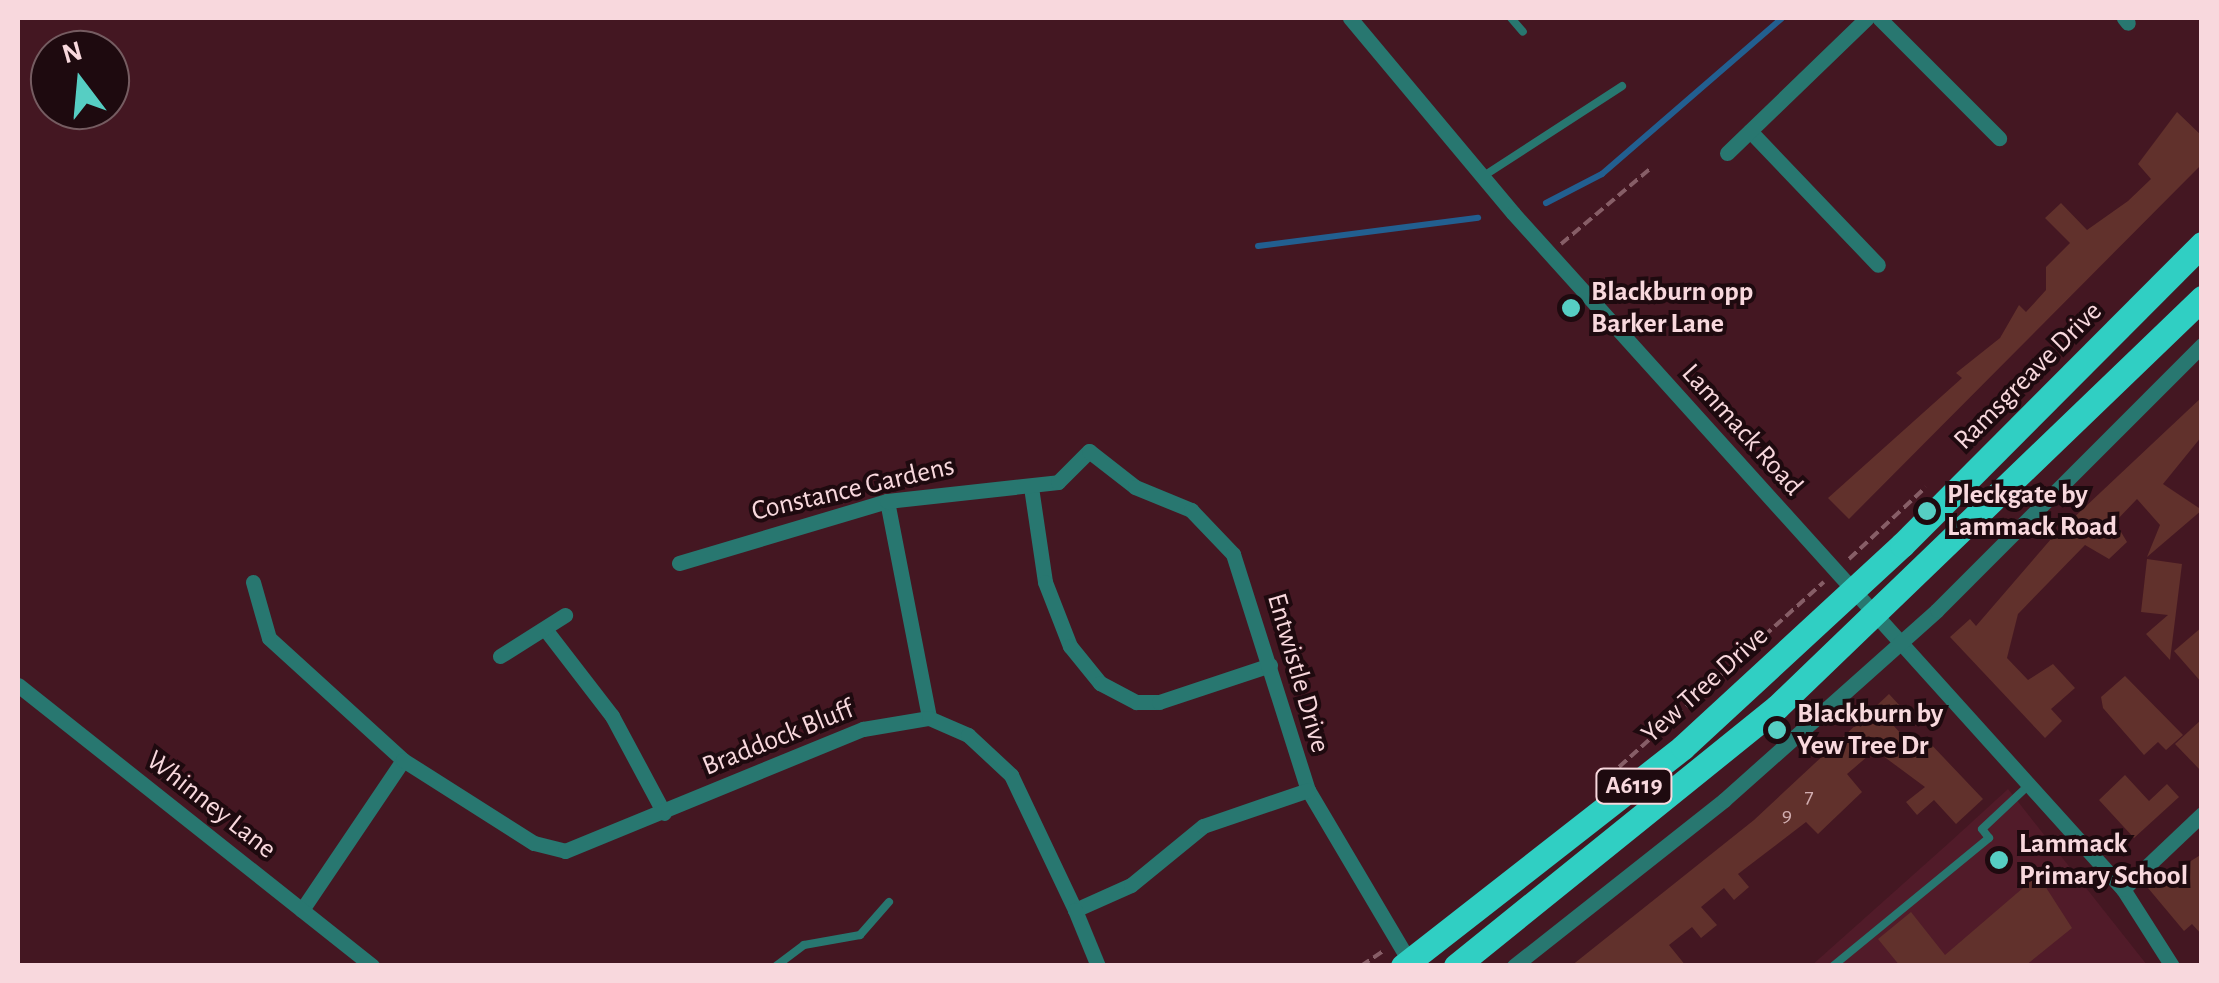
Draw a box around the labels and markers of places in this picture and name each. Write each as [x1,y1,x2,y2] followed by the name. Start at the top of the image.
[1591,275,1753,341] place label: Blackburn opp Barker Lane
[1560,297,1582,319] marker: Blackburn opp Barker Lane
[1947,478,2117,544] place label: Pleckgate by Lammack Road
[1916,500,1938,522] marker: Pleckgate by Lammack Road
[1797,697,1943,763] place label: Blackburn by Yew Tree Dr
[1766,719,1788,741] marker: Blackburn by Yew Tree Dr
[2019,827,2188,893] place label: Lammack Primary School
[1988,849,2010,871] marker: Lammack Primary School

